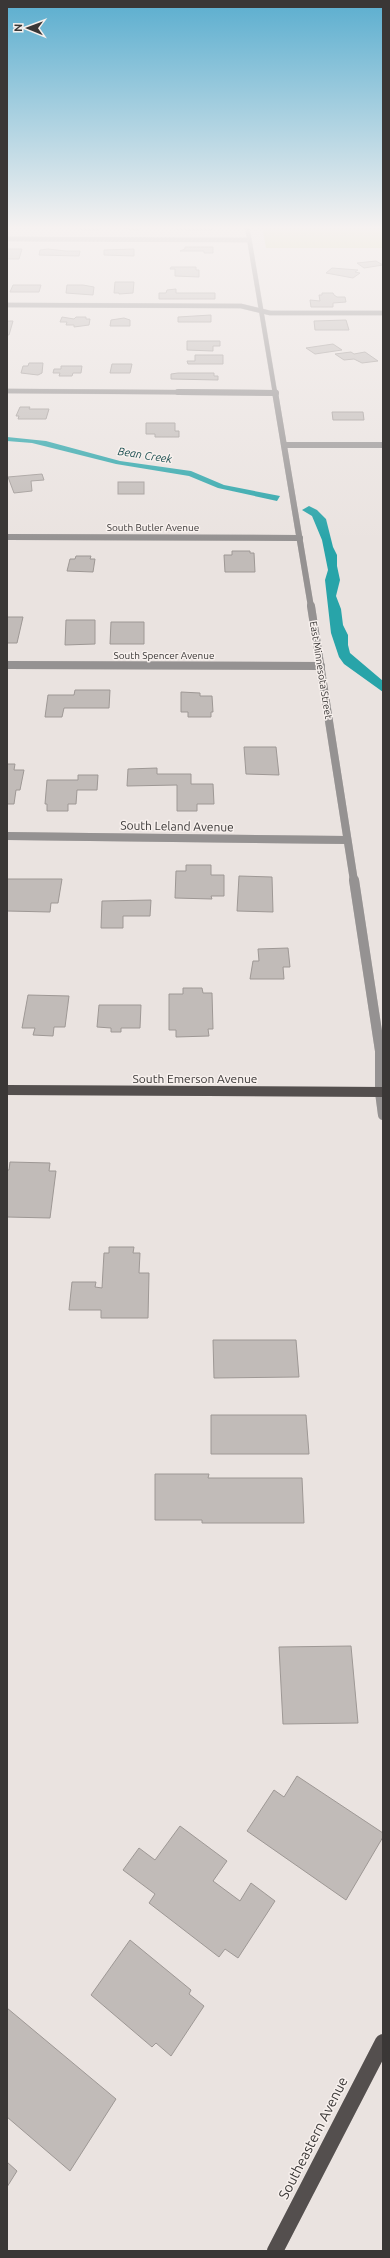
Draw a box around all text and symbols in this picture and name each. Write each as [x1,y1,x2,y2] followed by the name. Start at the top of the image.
[8,8,48,48] north arrow
[12,24,24,32] text: N
[117,445,173,465] water label: Bean Creek
[107,522,199,533] street label: South Butler Avenue
[308,620,334,720] street label: East Minnesota Street
[114,650,214,661] street label: South Spencer Avenue
[120,819,234,833] street label: South Leland Avenue
[133,1072,258,1085] street label: South Emerson Avenue
[275,2074,351,2202] street label: Southeastern Avenue

